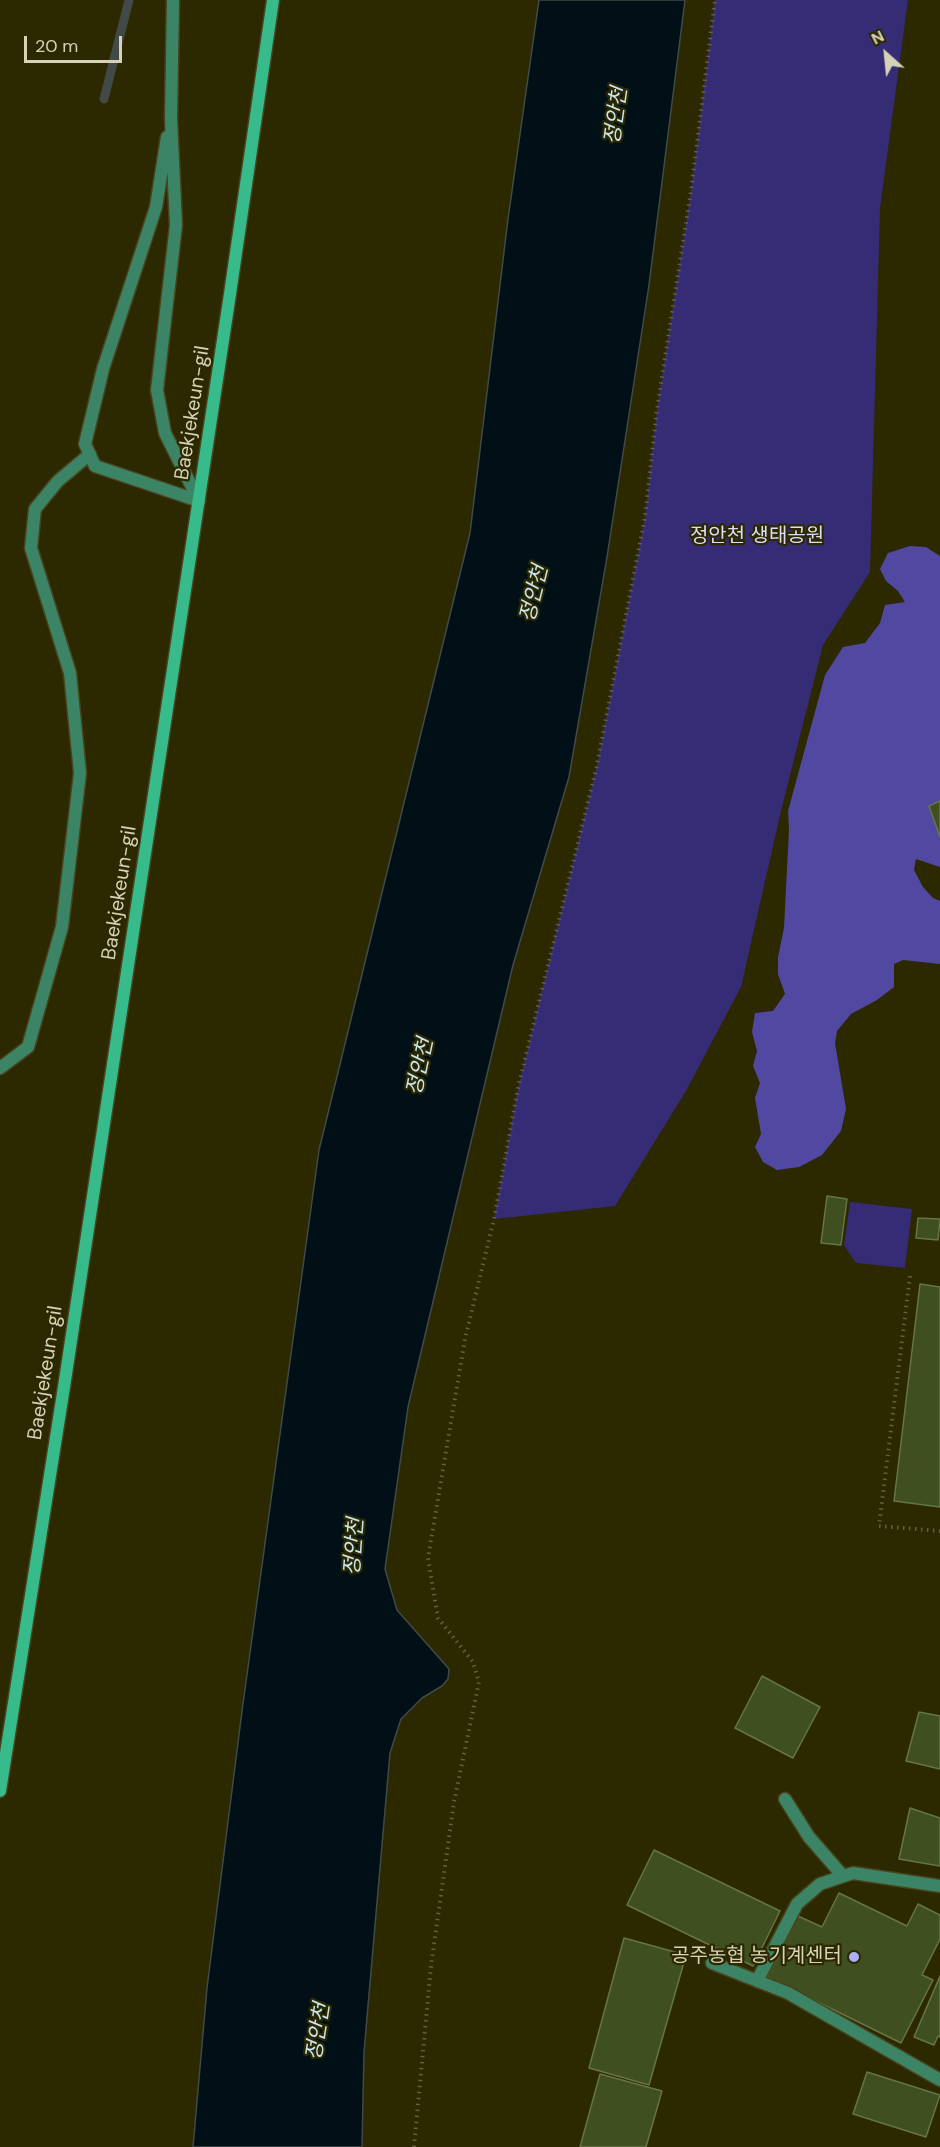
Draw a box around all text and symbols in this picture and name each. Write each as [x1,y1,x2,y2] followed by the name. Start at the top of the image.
[27,24,124,62] scale bar
[856,24,916,84] north arrow
[868,26,888,50] text: N
[35,34,78,58] text: 20 m
[600,86,634,146] water label: 정안천
[171,344,215,482] street label: Baekjekeun-gil
[690,525,824,549] park label: 정안천 생태공원
[516,563,554,625] water label: 정안천
[98,824,142,962] street label: Baekjekeun-gil
[403,1036,439,1098] water label: 정안천
[24,1304,68,1442] street label: Baekjekeun-gil
[340,1517,370,1577] water label: 정안천
[671,1945,842,1969] place label: 공주농협 농기계센터
[847,1950,861,1964] marker: 공주농협 농기계센터
[302,2001,336,2063] water label: 정안천

